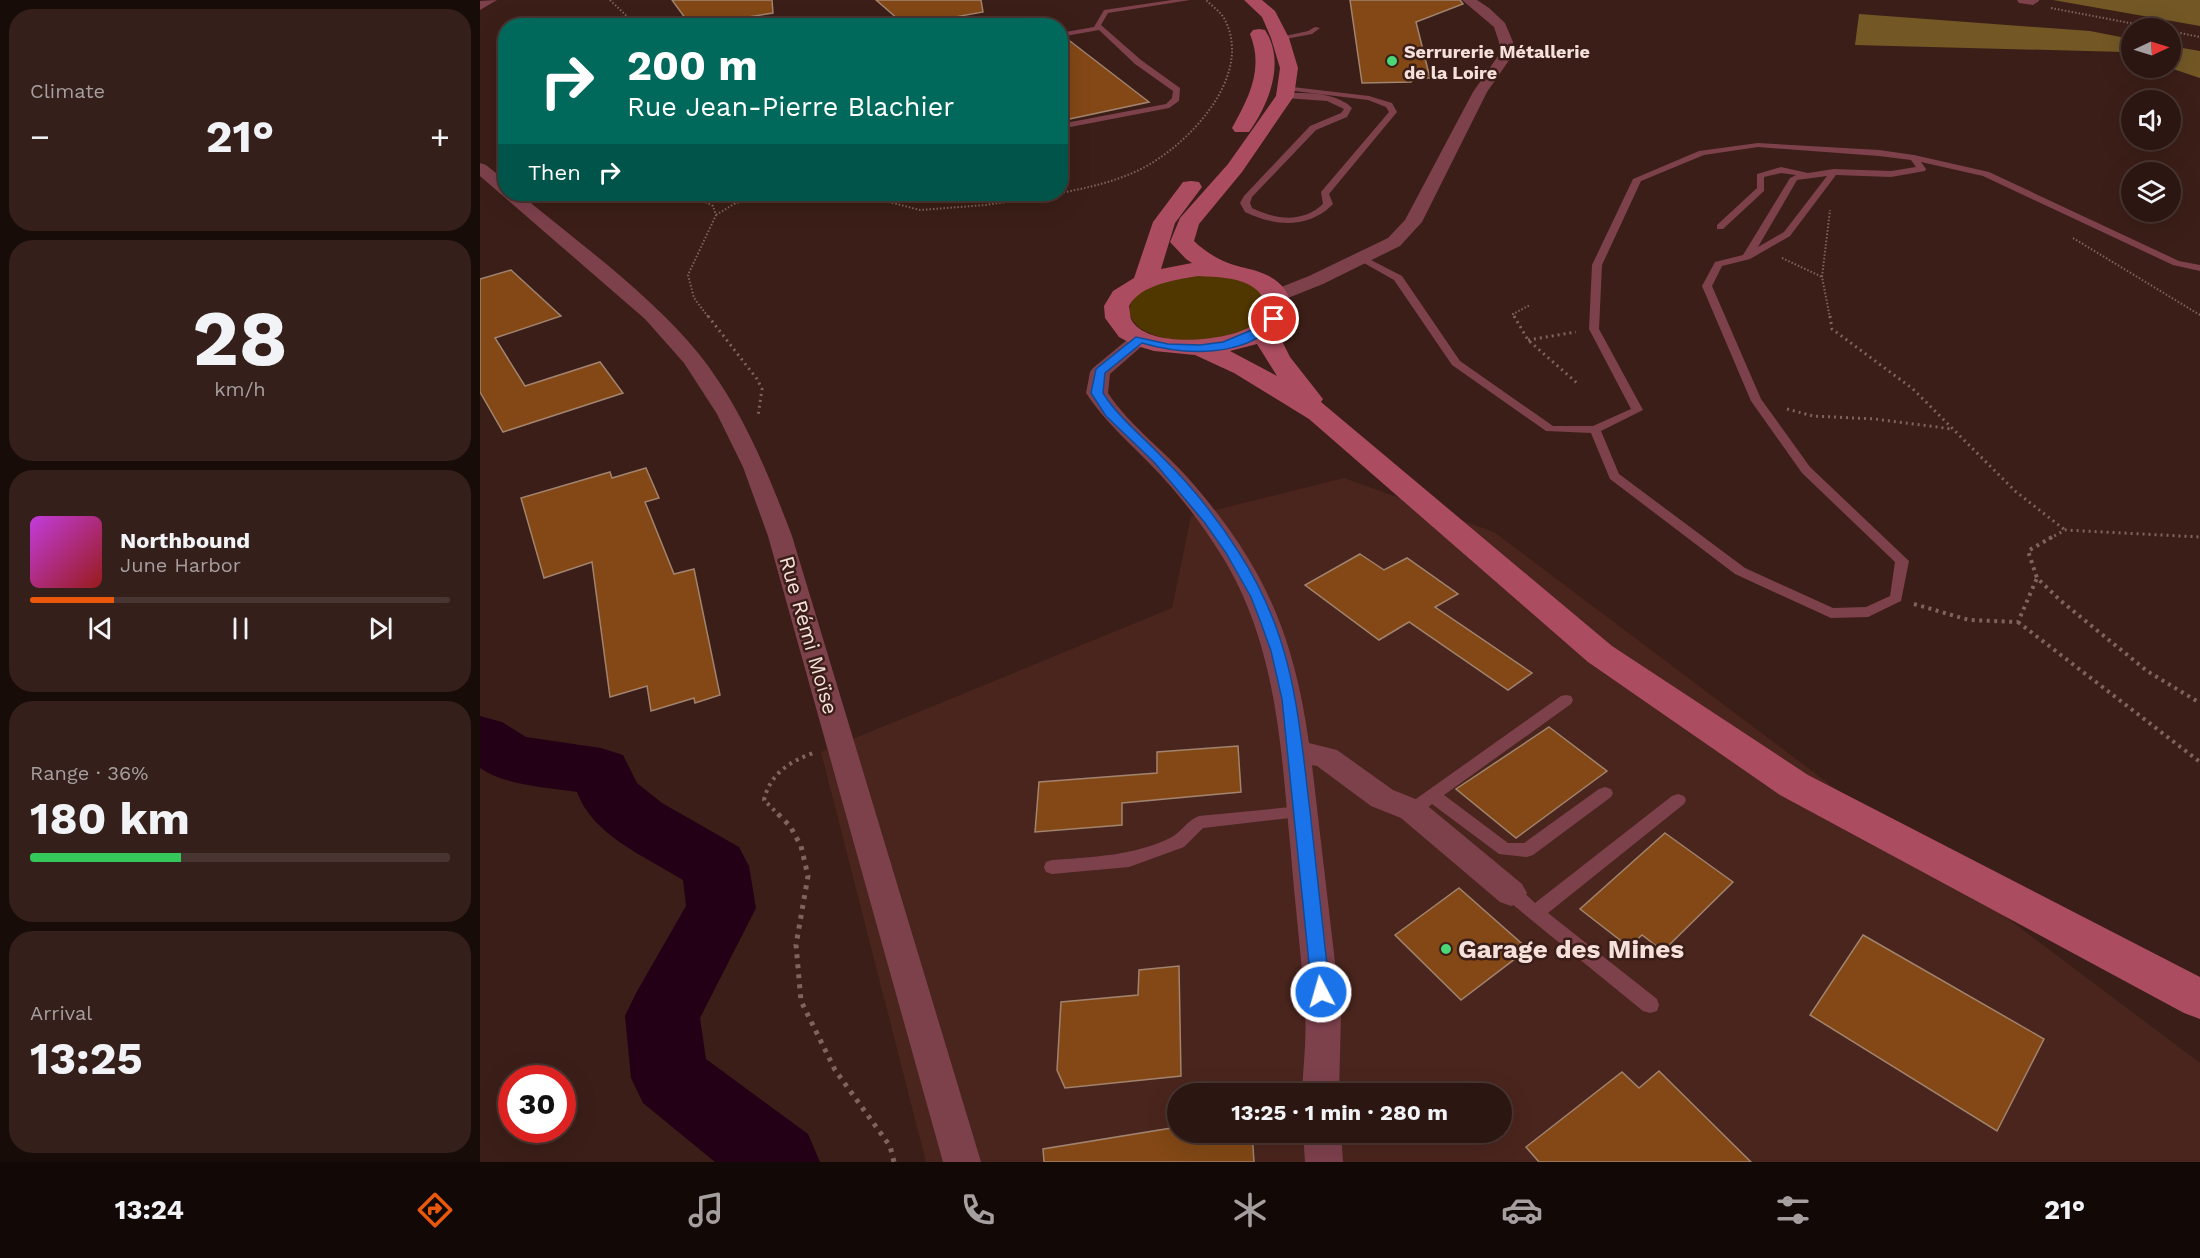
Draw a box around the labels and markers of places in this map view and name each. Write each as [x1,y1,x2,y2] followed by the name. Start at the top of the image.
[1404,41,1590,83] place label: Serrurerie Métallerie de la Loire
[1385,54,1399,68] marker: Serrurerie Métallerie de la Loire
[1248,293,1299,344] pin
[1458,934,1684,964] place label: Garage des Mines
[1439,942,1453,956] marker: Garage des Mines

